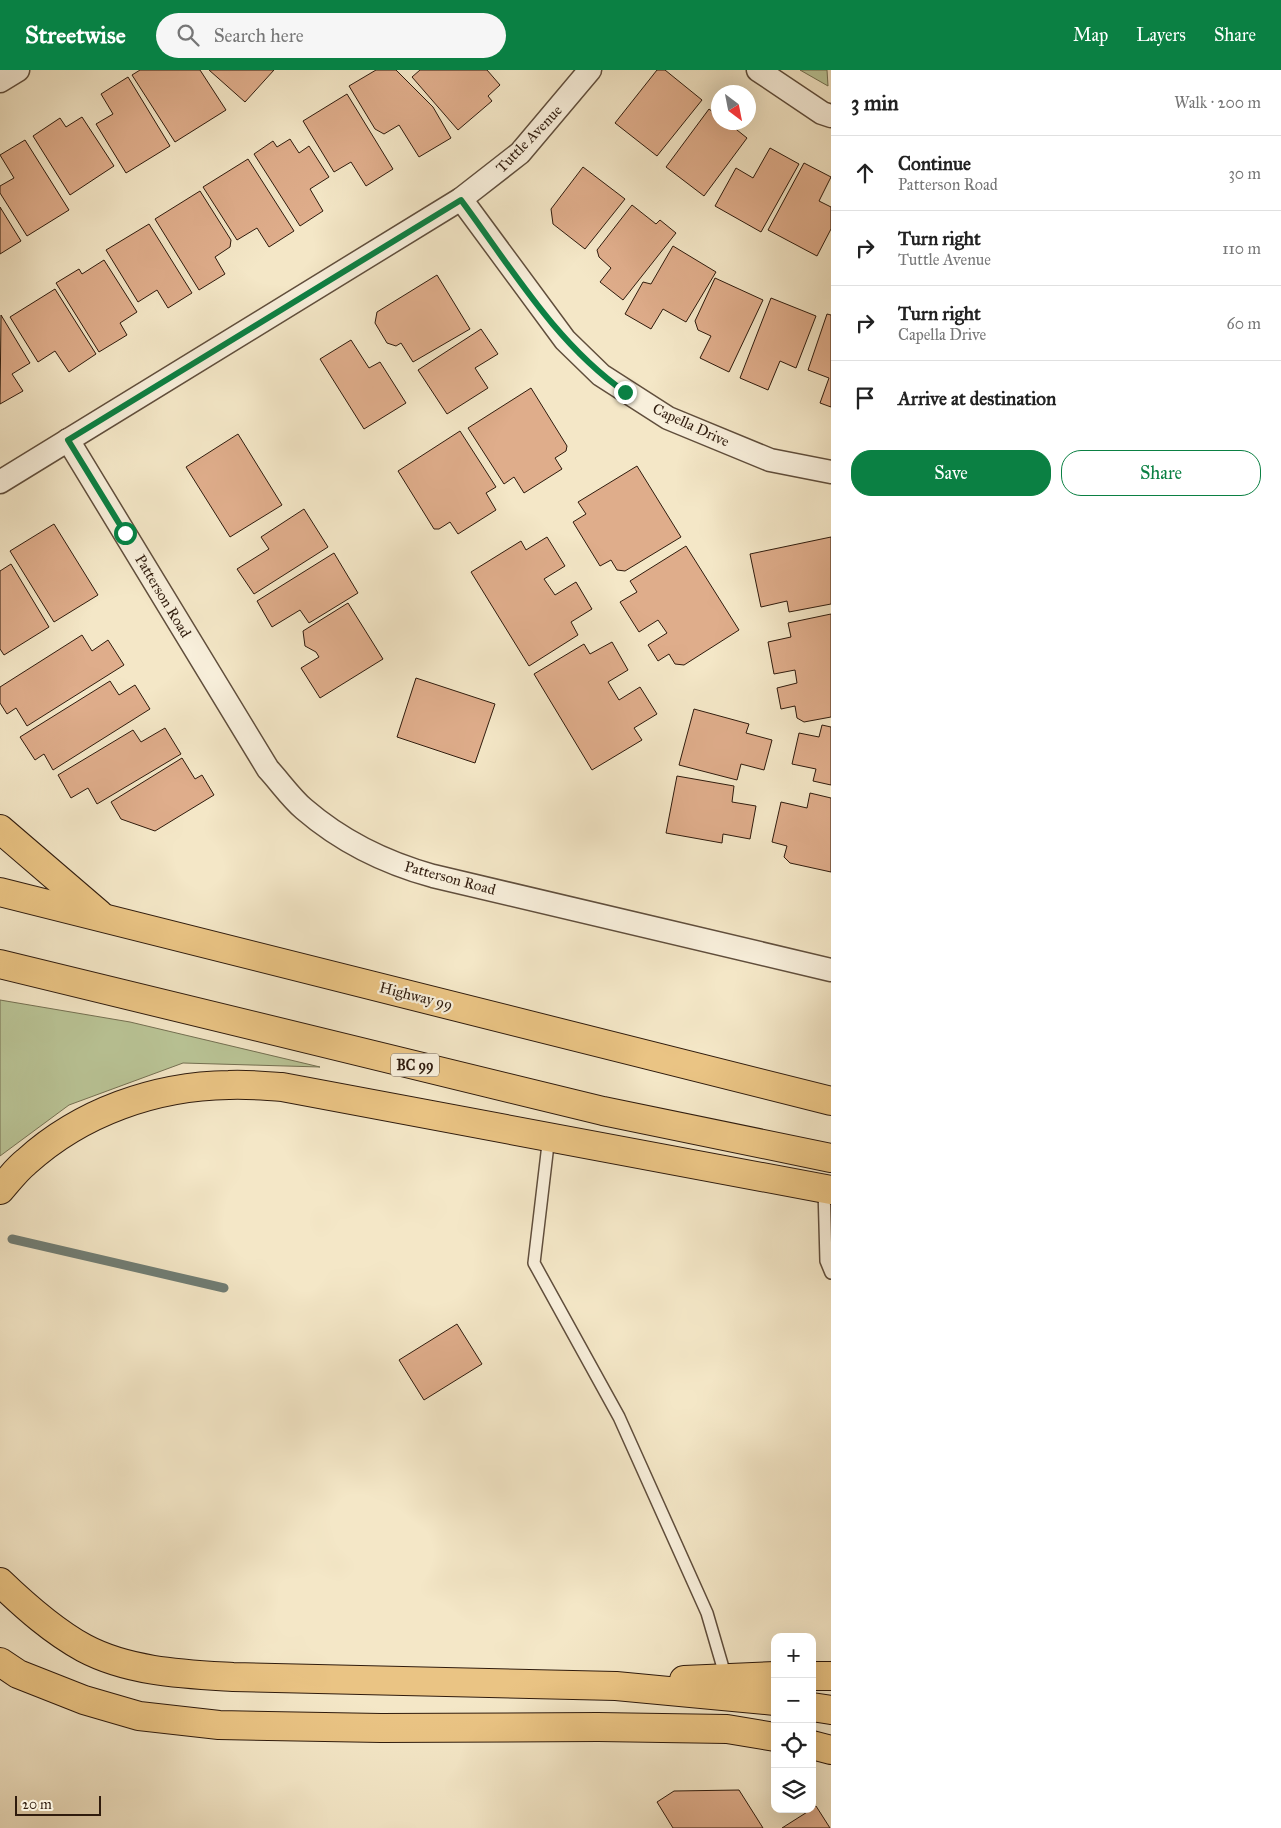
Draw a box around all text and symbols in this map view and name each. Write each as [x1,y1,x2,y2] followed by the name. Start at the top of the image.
[156,13,506,58] search box
[25,20,126,50] text: Streetwise
[174,21,202,49] icon: search
[214,24,304,47] text: Search here
[1073,24,1108,46] text: Map
[1136,24,1186,46] text: Layers
[1214,24,1256,46] text: Share
[711,85,756,130] north arrow
[851,90,899,116] text: 3 min
[1174,93,1261,112] text: Walk · 200 m
[492,101,566,177] street label: Tuttle Avenue
[898,152,971,175] text: Continue
[851,159,879,187] icon: ahead
[1228,164,1261,183] text: 30 m
[898,175,998,194] text: Patterson Road
[898,227,981,250] text: Turn right
[851,234,879,262] icon: right
[1222,239,1261,258] text: 110 m
[898,250,991,269] text: Tuttle Avenue
[898,302,981,325] text: Turn right
[851,309,879,337] icon: right
[1227,314,1261,333] text: 60 m
[898,325,986,344] text: Capella Drive
[614,381,637,404] route end
[851,384,879,412] icon: arrive
[898,387,1056,410] text: Arrive at destination
[650,399,732,451] street label: Capella Drive
[851,450,1051,496] button: Save
[1061,450,1261,496] button: Share
[114,522,137,545] route start
[131,551,195,641] street label: Patterson Road
[402,857,498,899] street label: Patterson Road
[378,978,454,1014] street label: Highway 99
[391,1054,439,1076] road number: BC 99
[771,1633,816,1813] map controls
[771,1633,816,1678] button: +
[771,1678,816,1723] button: −
[771,1723,816,1768] button: locate
[771,1768,816,1813] button: layers
[15,1793,101,1816] scale bar
[22,1796,52,1813] text: 20 m

